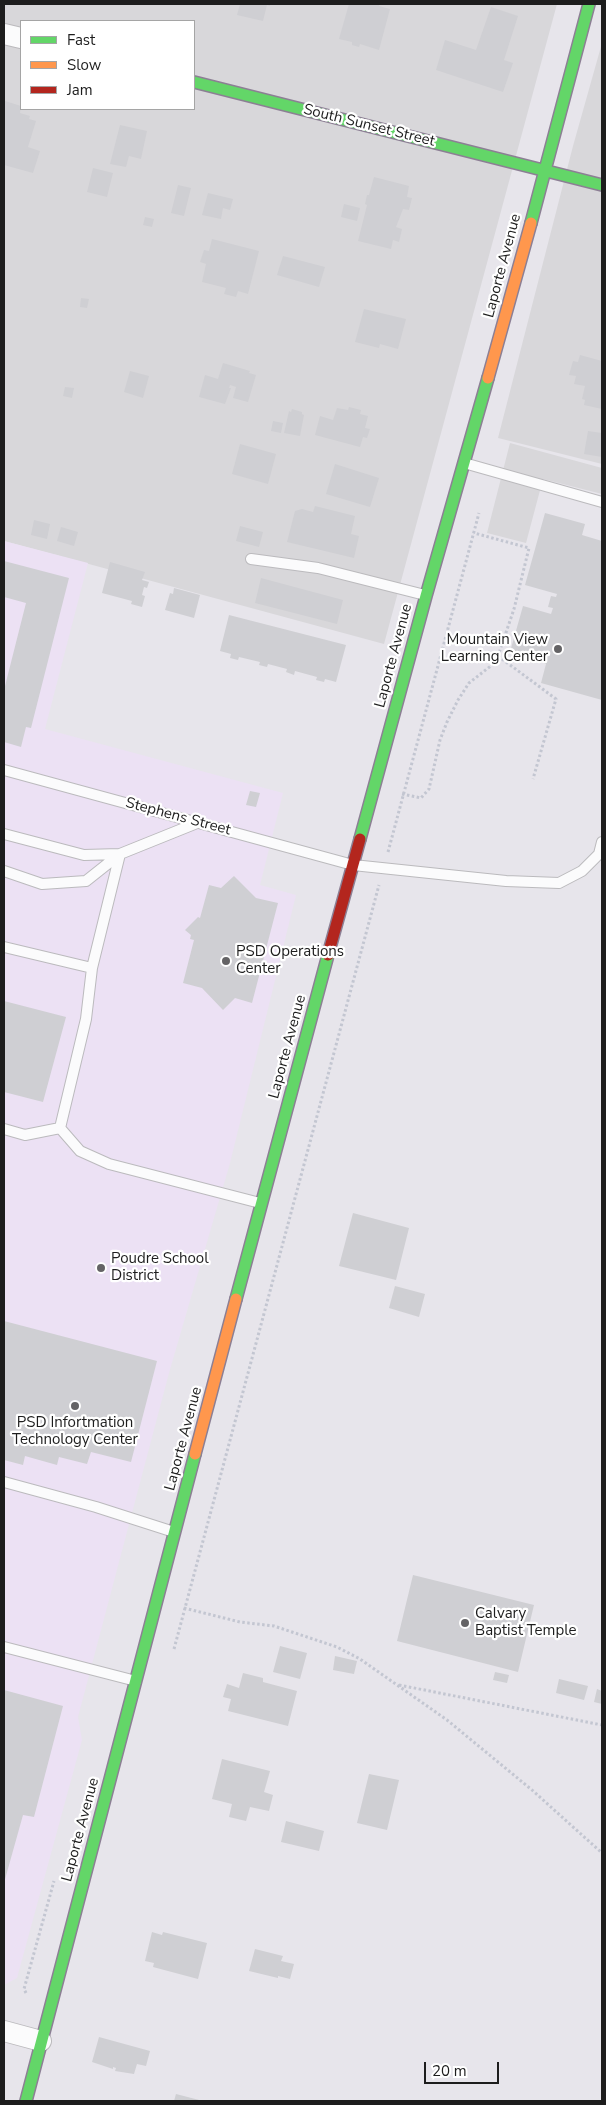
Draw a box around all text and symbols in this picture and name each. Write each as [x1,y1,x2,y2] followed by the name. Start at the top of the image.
[20,20,195,110] legend
[67,30,95,50] text: Fast
[67,55,101,75] text: Slow
[67,80,93,100] text: Jam
[301,101,437,151] street label: South Sunset Street
[480,212,526,320] street label: Laporte Avenue
[371,602,417,710] street label: Laporte Avenue
[441,631,548,666] place label: Mountain View Learning Center
[552,643,564,655] marker: Mountain View Learning Center
[123,794,233,840] street label: Stephens Street
[236,943,344,978] place label: PSD Operations Center
[220,955,232,967] marker: PSD Operations Center
[265,993,311,1101] street label: Laporte Avenue
[111,1250,209,1285] place label: Poudre School District
[95,1262,107,1274] marker: Poudre School District
[161,1385,207,1493] street label: Laporte Avenue
[69,1400,81,1412] marker: PSD Infortmation Technology Center
[12,1414,138,1449] place label: PSD Infortmation Technology Center
[475,1605,577,1640] place label: Calvary Baptist Temple
[459,1617,471,1629] marker: Calvary Baptist Temple
[58,1776,104,1884] street label: Laporte Avenue
[426,2052,501,2084] scale bar
[432,2061,467,2081] text: 20 m

